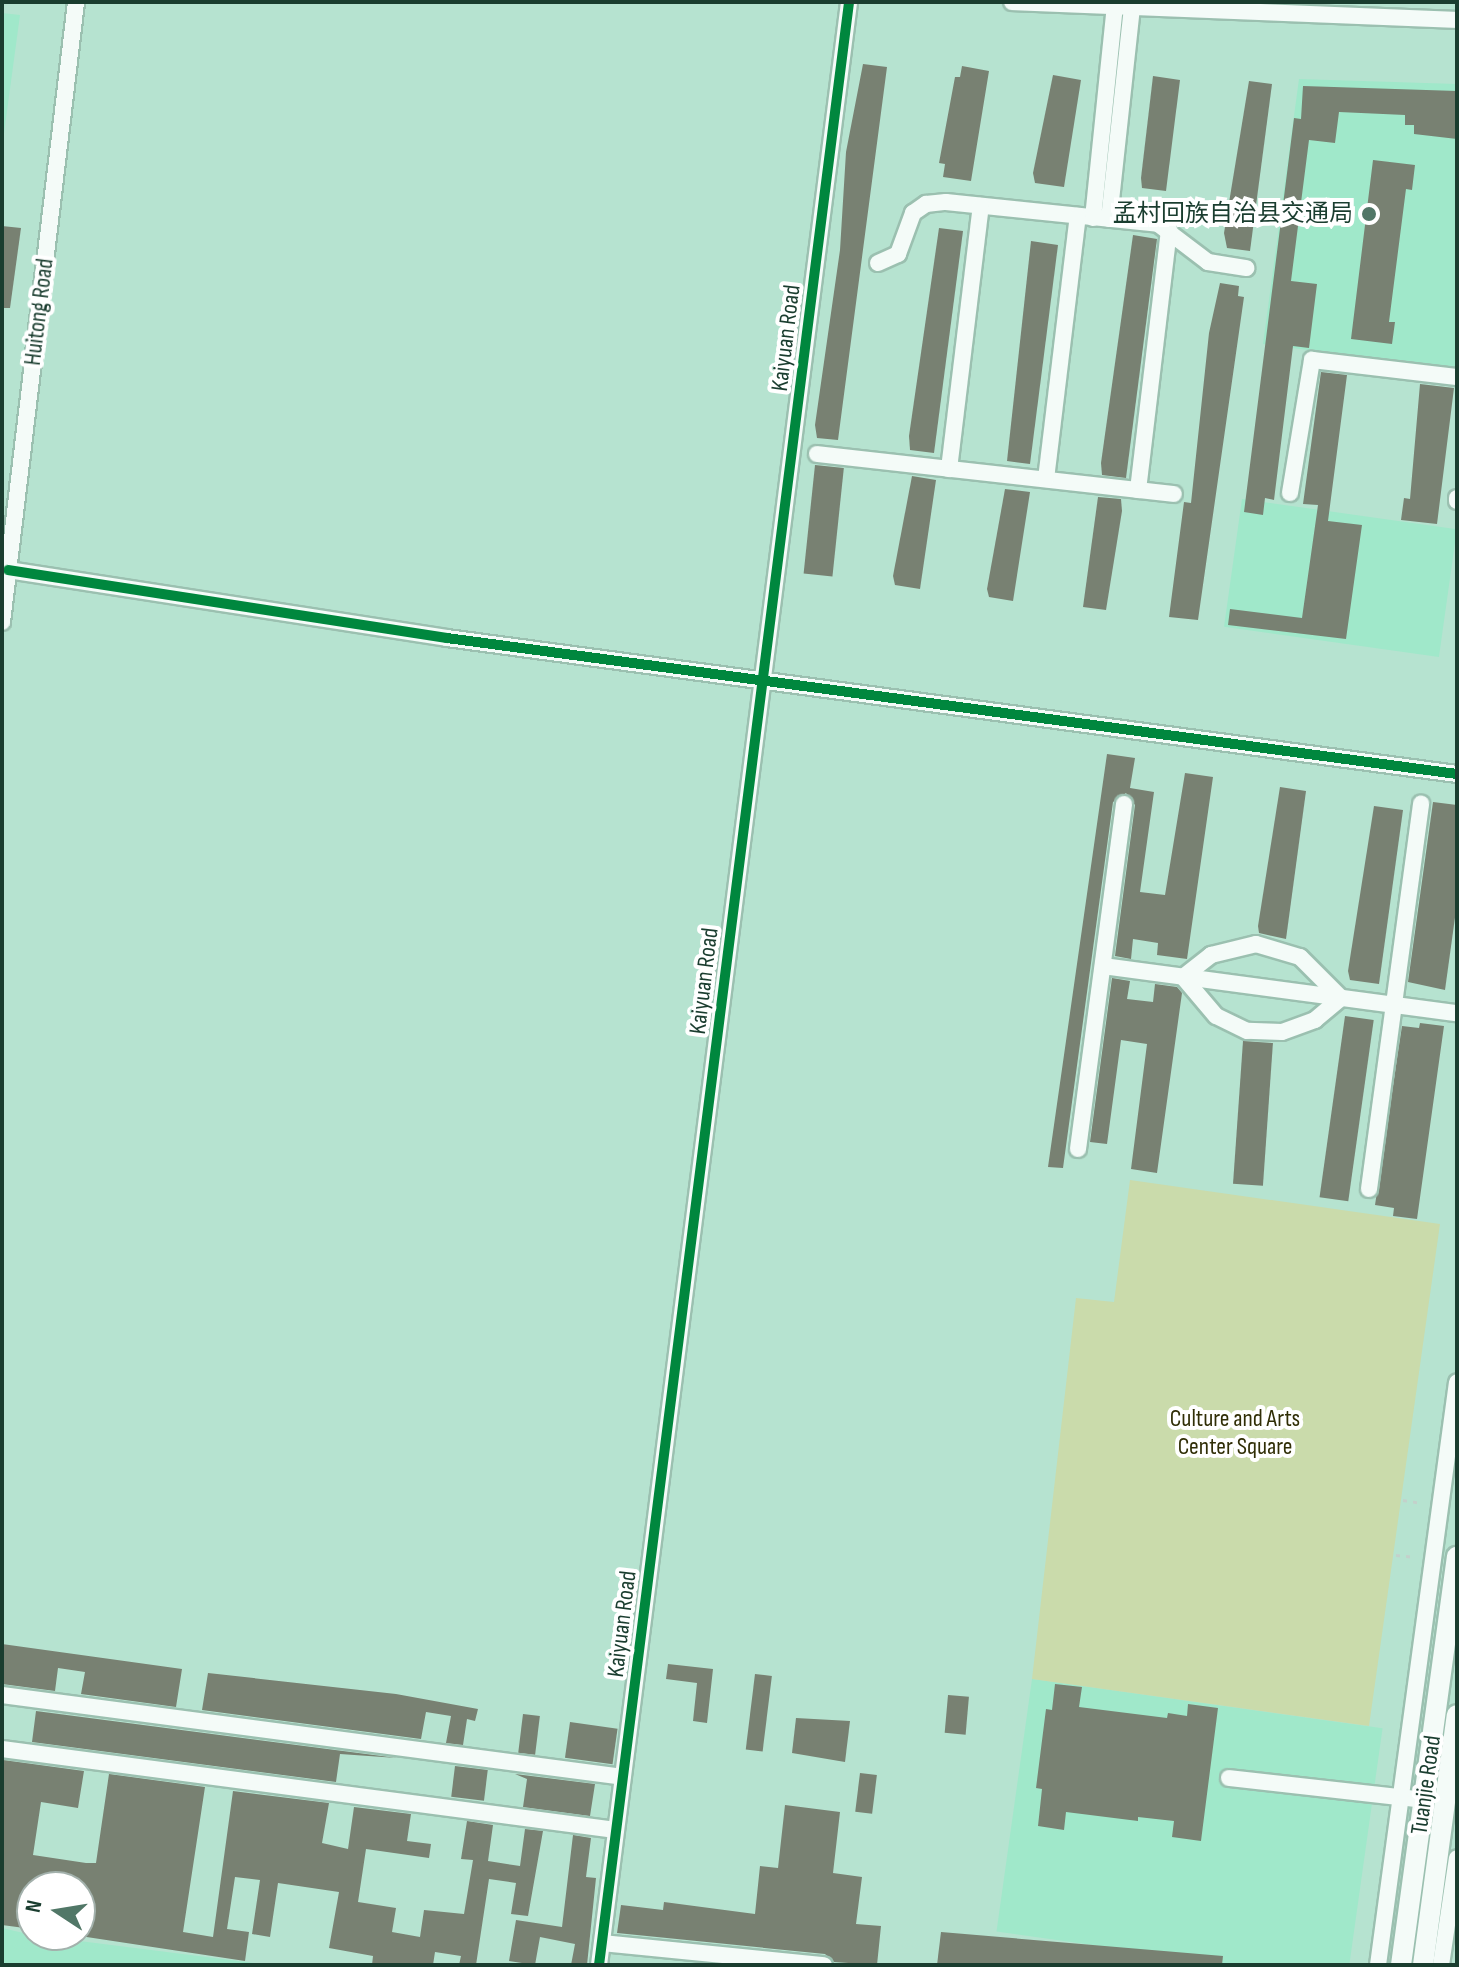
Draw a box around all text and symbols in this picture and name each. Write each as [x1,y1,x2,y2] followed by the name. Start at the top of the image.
[1113,200,1353,228] place label: 孟村回族自治县交通局
[1360,205,1378,223] marker: 孟村回族自治县交通局
[18,257,60,367] street label: Huitong Road
[765,283,807,393] street label: Kaiyuan Road
[683,926,725,1036] street label: Kaiyuan Road
[1170,1405,1300,1461] park label: Culture and Arts Center Square
[601,1569,643,1679] street label: Kaiyuan Road
[1405,1734,1447,1836] street label: Tuanjie Road
[16,1871,96,1951] north arrow
[20,1898,48,1915] text: N

